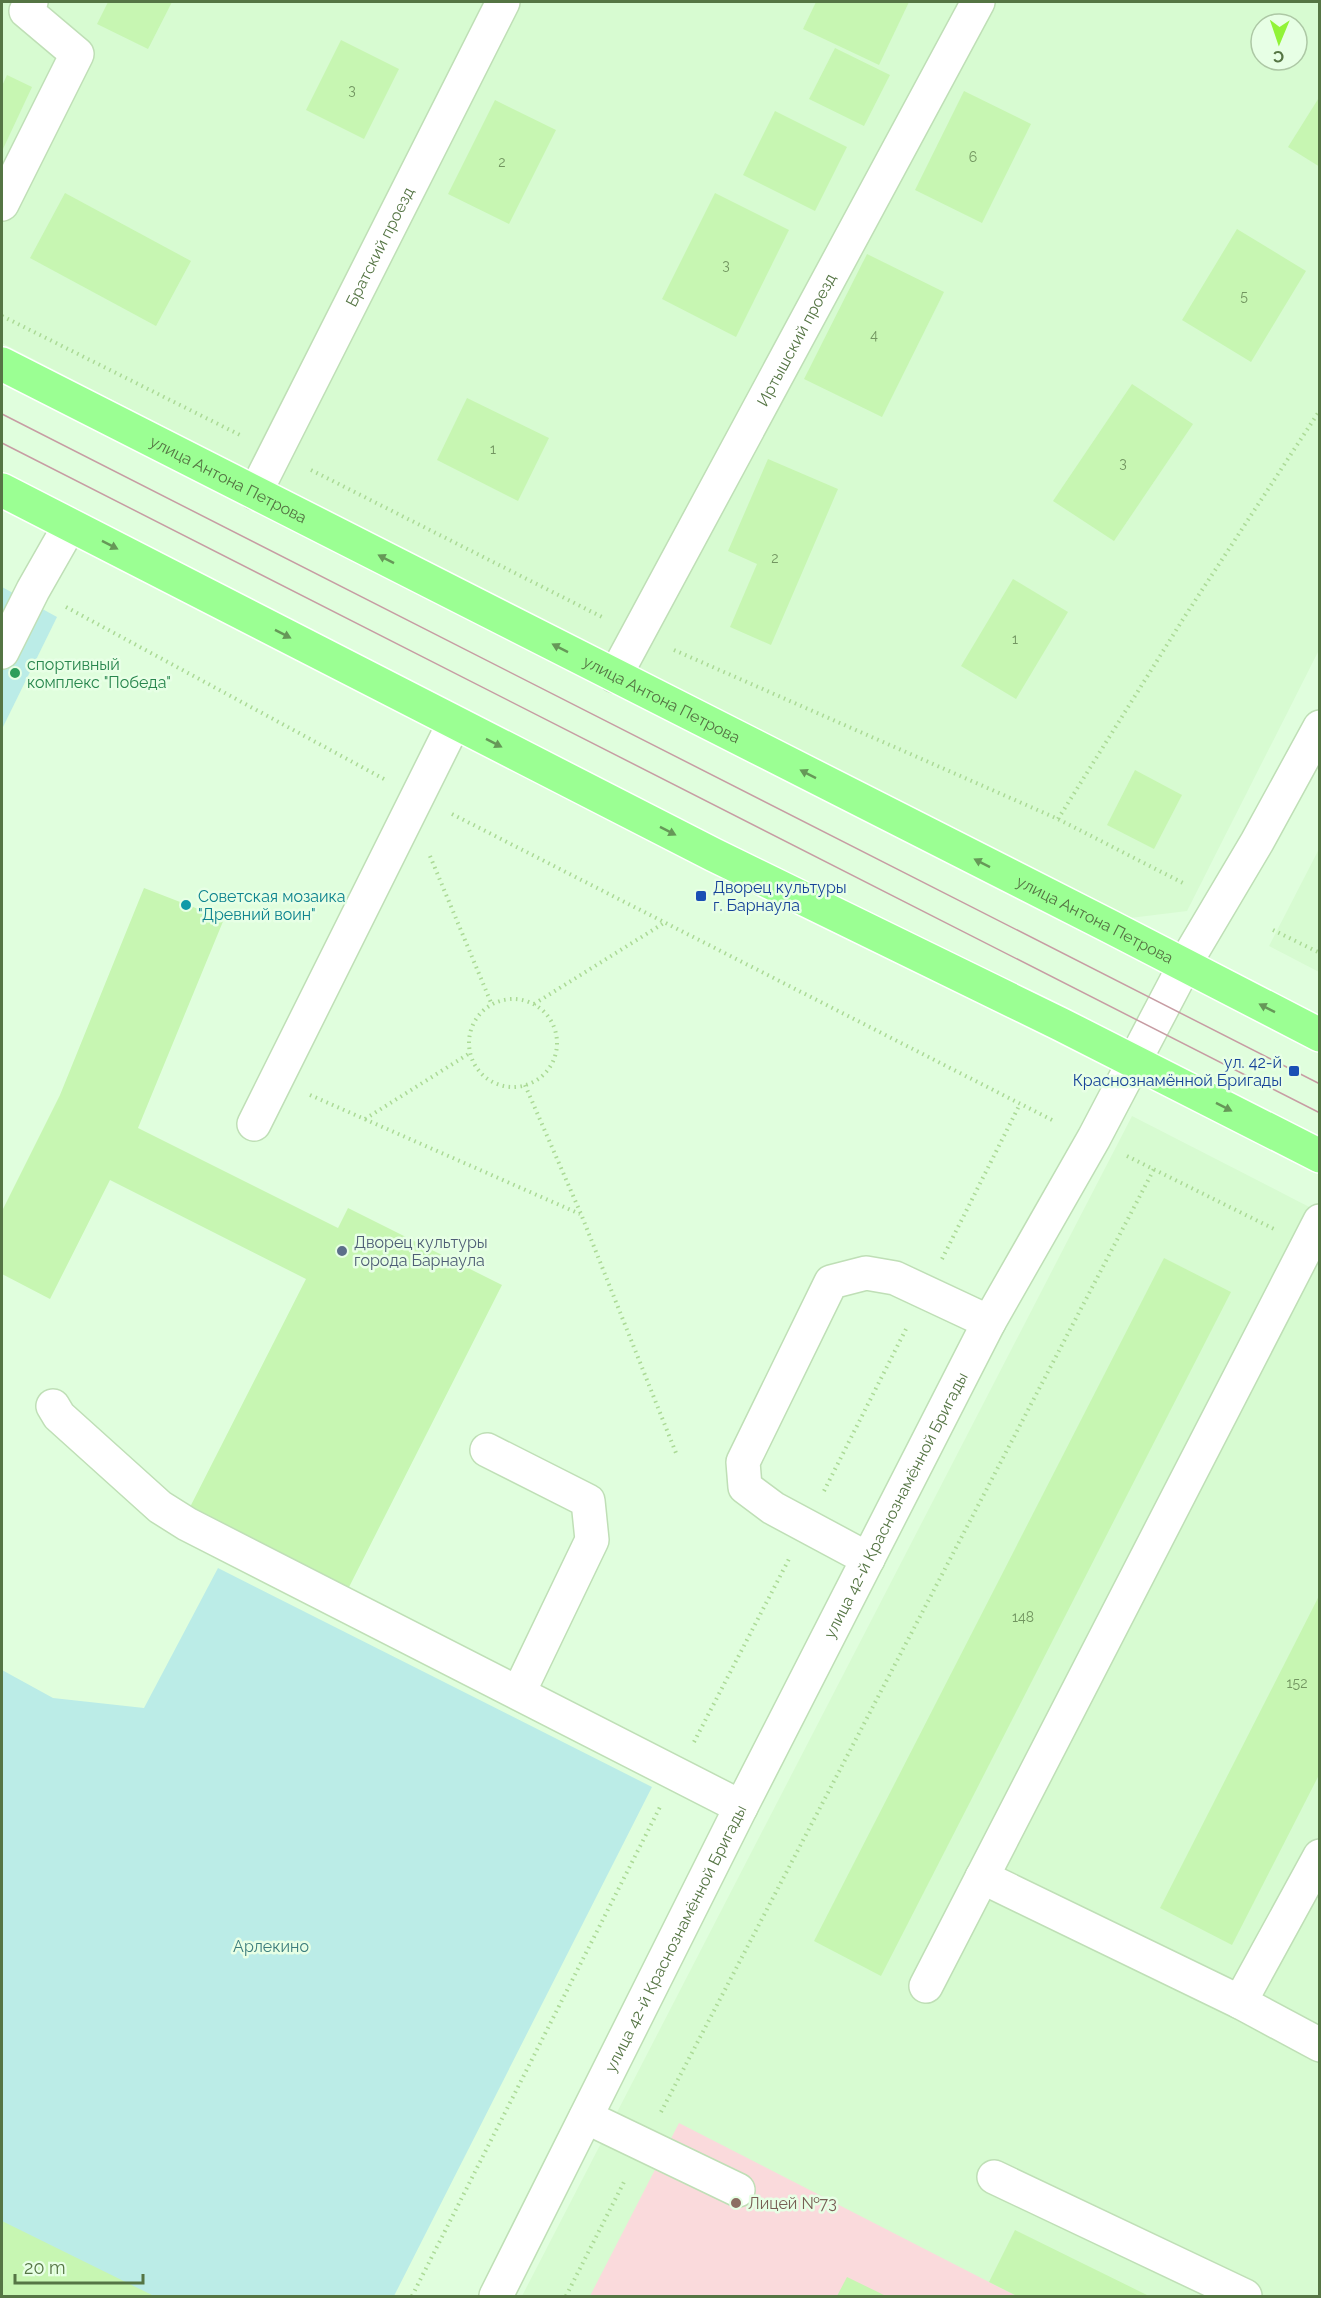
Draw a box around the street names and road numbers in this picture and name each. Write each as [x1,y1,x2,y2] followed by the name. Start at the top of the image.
[342,184,418,310] street label: Братский проезд
[753,270,840,410] street label: Иртышский проезд
[147,432,310,527] street label: улица Антона Петрова
[580,652,743,747] street label: улица Антона Петрова
[1013,872,1176,968] street label: улица Антона Петрова
[820,1369,972,1642] street label: улица 42-й Краснознамённой Бригады
[601,1802,750,2075] street label: улица 42-й Краснознамённой Бригады

